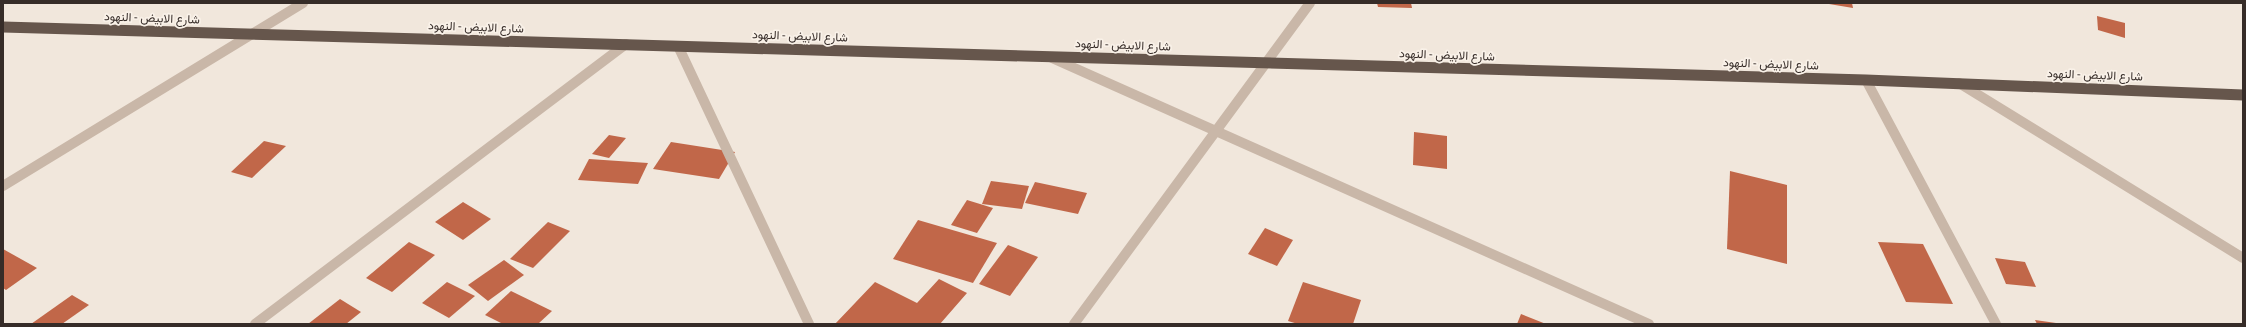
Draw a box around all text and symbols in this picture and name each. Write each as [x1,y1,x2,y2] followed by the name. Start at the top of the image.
[104,9,200,29] street label: شارع الابيض - النهود
[428,18,524,38] street label: شارع الابيض - النهود
[752,27,848,47] street label: شارع الابيض - النهود
[1075,36,1171,56] street label: شارع الابيض - النهود
[1399,46,1495,66] street label: شارع الابيض - النهود
[1723,55,1819,75] street label: شارع الابيض - النهود
[2047,66,2143,86] street label: شارع الابيض - النهود

